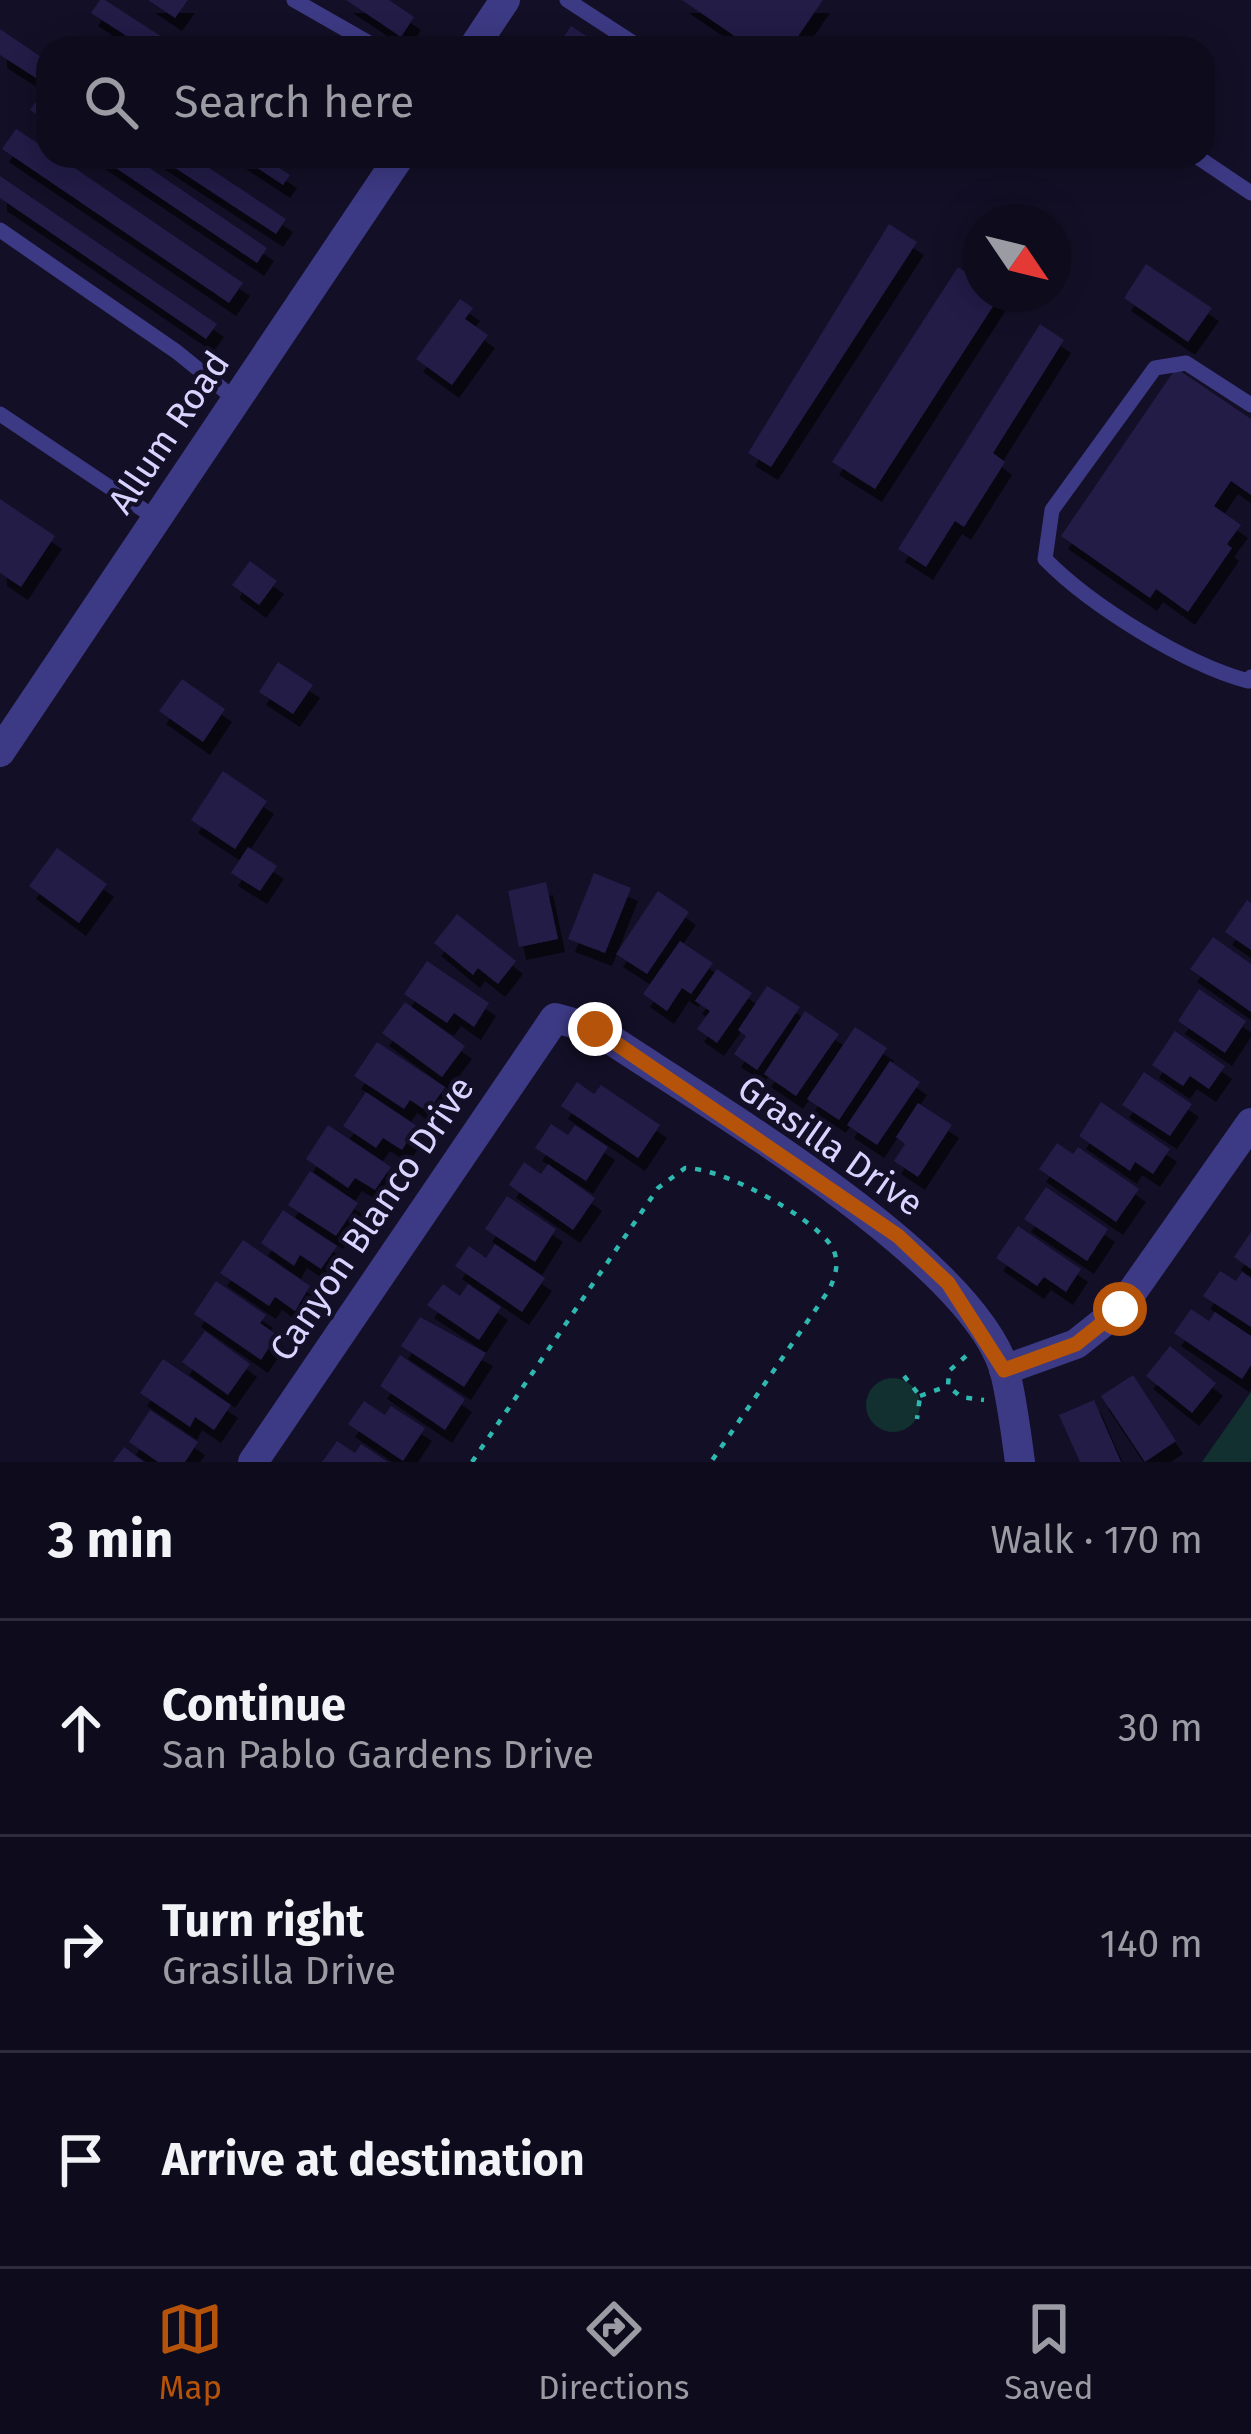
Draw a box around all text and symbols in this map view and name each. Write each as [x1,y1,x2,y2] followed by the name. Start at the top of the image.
[36,36,1215,168] search box
[78,69,144,135] icon: search
[174,75,414,129] text: Search here
[963,204,1071,312] north arrow
[99,343,239,522] street label: Allum Road
[568,1002,622,1056] route end
[729,1066,932,1226] street label: Grasilla Drive
[260,1068,483,1369] street label: Canyon Blanco Drive
[1093,1282,1147,1336] route start
[48,1509,174,1571] text: 3 min
[990,1517,1203,1563] text: Walk · 170 m
[162,1678,346,1732] text: Continue
[48,1695,114,1761] icon: ahead
[1118,1705,1203,1751] text: 30 m
[162,1732,594,1778] text: San Pablo Gardens Drive
[162,1894,364,1948] text: Turn right
[48,1911,114,1977] icon: right
[1100,1921,1203,1967] text: 140 m
[162,1948,396,1994] text: Grasilla Drive
[48,2127,114,2193] icon: arrive
[162,2133,585,2187] text: Arrive at destination
[157,2296,223,2408] tab: Map
[538,2296,690,2408] tab: Directions
[1004,2296,1094,2408] tab: Saved

